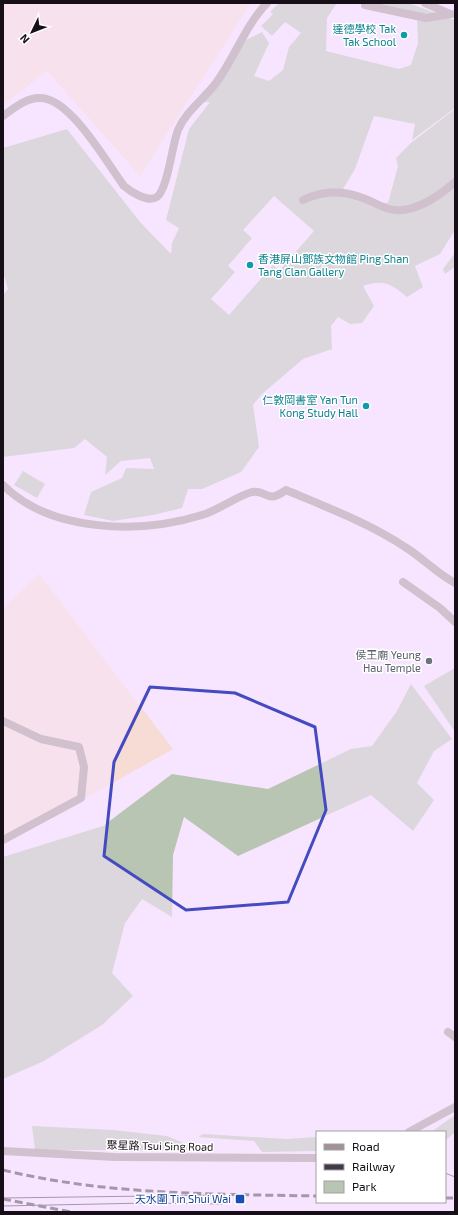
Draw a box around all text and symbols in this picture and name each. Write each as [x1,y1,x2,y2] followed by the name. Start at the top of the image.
[12,12,52,52] north arrow
[333,22,397,48] place label: 達德學校 Tak Tak School
[399,30,409,40] marker: 達德學校 Tak Tak School
[17,32,32,47] text: N
[258,252,409,278] place label: 香港屏山鄧族文物館 Ping Shan Tang Clan Gallery
[245,260,255,270] marker: 香港屏山鄧族文物館 Ping Shan Tang Clan Gallery
[262,393,359,419] place label: 仁敦岡書室 Yan Tun Kong Study Hall
[361,401,371,411] marker: 仁敦岡書室 Yan Tun Kong Study Hall
[355,648,421,674] place label: 侯王廟 Yeung Hau Temple
[424,656,434,666] marker: 侯王廟 Yeung Hau Temple
[316,1131,446,1203] legend
[106,1138,214,1153] street label: 聚星路 Tsui Sing Road
[352,1139,380,1153] text: Road
[352,1159,396,1173] text: Railway
[352,1179,377,1193] text: Park
[135,1192,231,1205] place label: 天水圍 Tin Shui Wai
[234,1193,246,1205] marker: 天水圍 Tin Shui Wai

